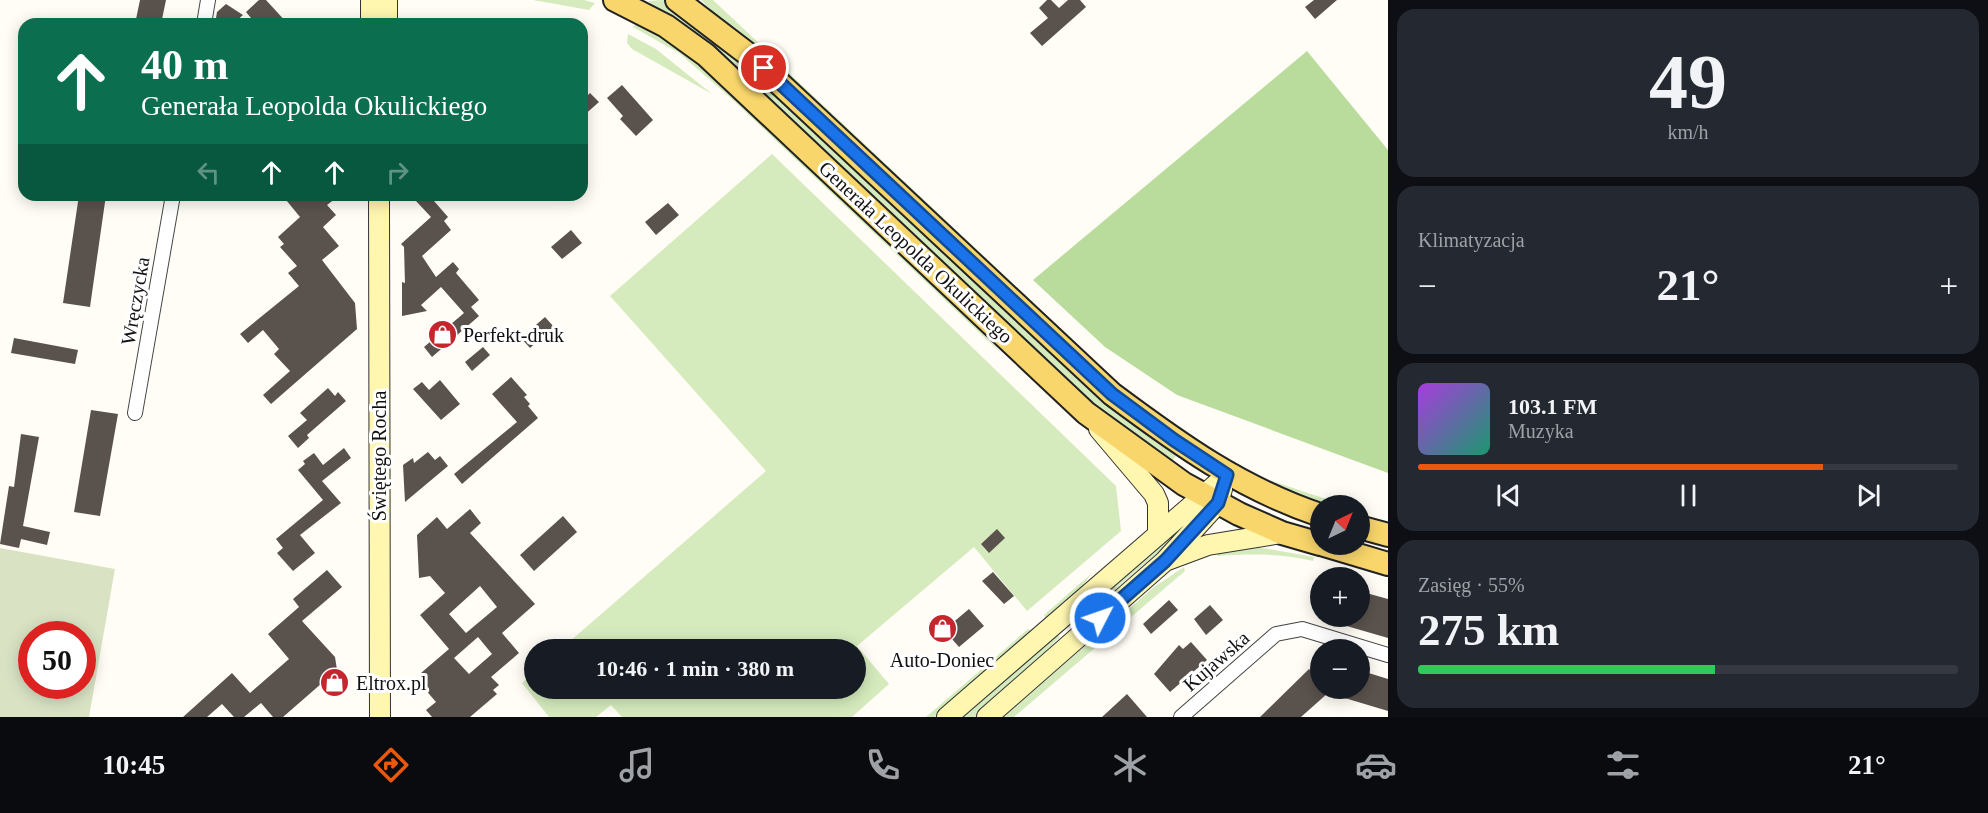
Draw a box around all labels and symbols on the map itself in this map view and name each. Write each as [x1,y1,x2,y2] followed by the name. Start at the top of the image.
[738,42,789,93] pin
[814,156,1017,348] street label: Generała Leopolda Okulickiego
[116,255,155,347] street label: Wręczycka
[426,319,458,351] shop icon: Perfekt-druk
[463,324,564,346] place label: Perfekt-druk
[367,391,391,521] street label: Świętego Rocha
[1310,495,1370,555] north arrow
[1068,586,1132,650] position arrow
[926,613,958,645] shop icon: Auto-Doniec
[18,621,96,699] speed limit sign: 50
[1179,626,1254,696] street label: Kujawska
[890,649,994,671] place label: Auto-Doniec
[319,667,351,699] shop icon: Eltrox.pl
[356,672,427,695] place label: Eltrox.pl

